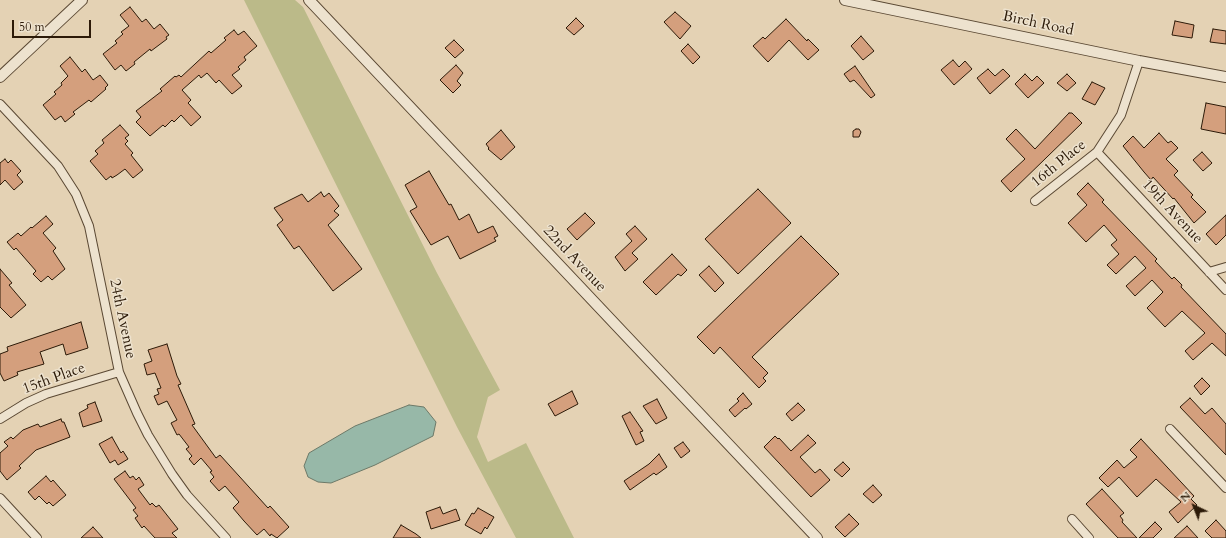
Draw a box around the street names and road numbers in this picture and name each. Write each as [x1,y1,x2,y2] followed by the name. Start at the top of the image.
[1001,8,1075,40] street label: Birch Road
[1028,136,1090,192] street label: 16th Place
[1138,176,1206,248] street label: 19th Avenue
[539,222,609,296] street label: 22nd Avenue
[105,278,139,360] street label: 24th Avenue
[20,359,88,399] street label: 15th Place

